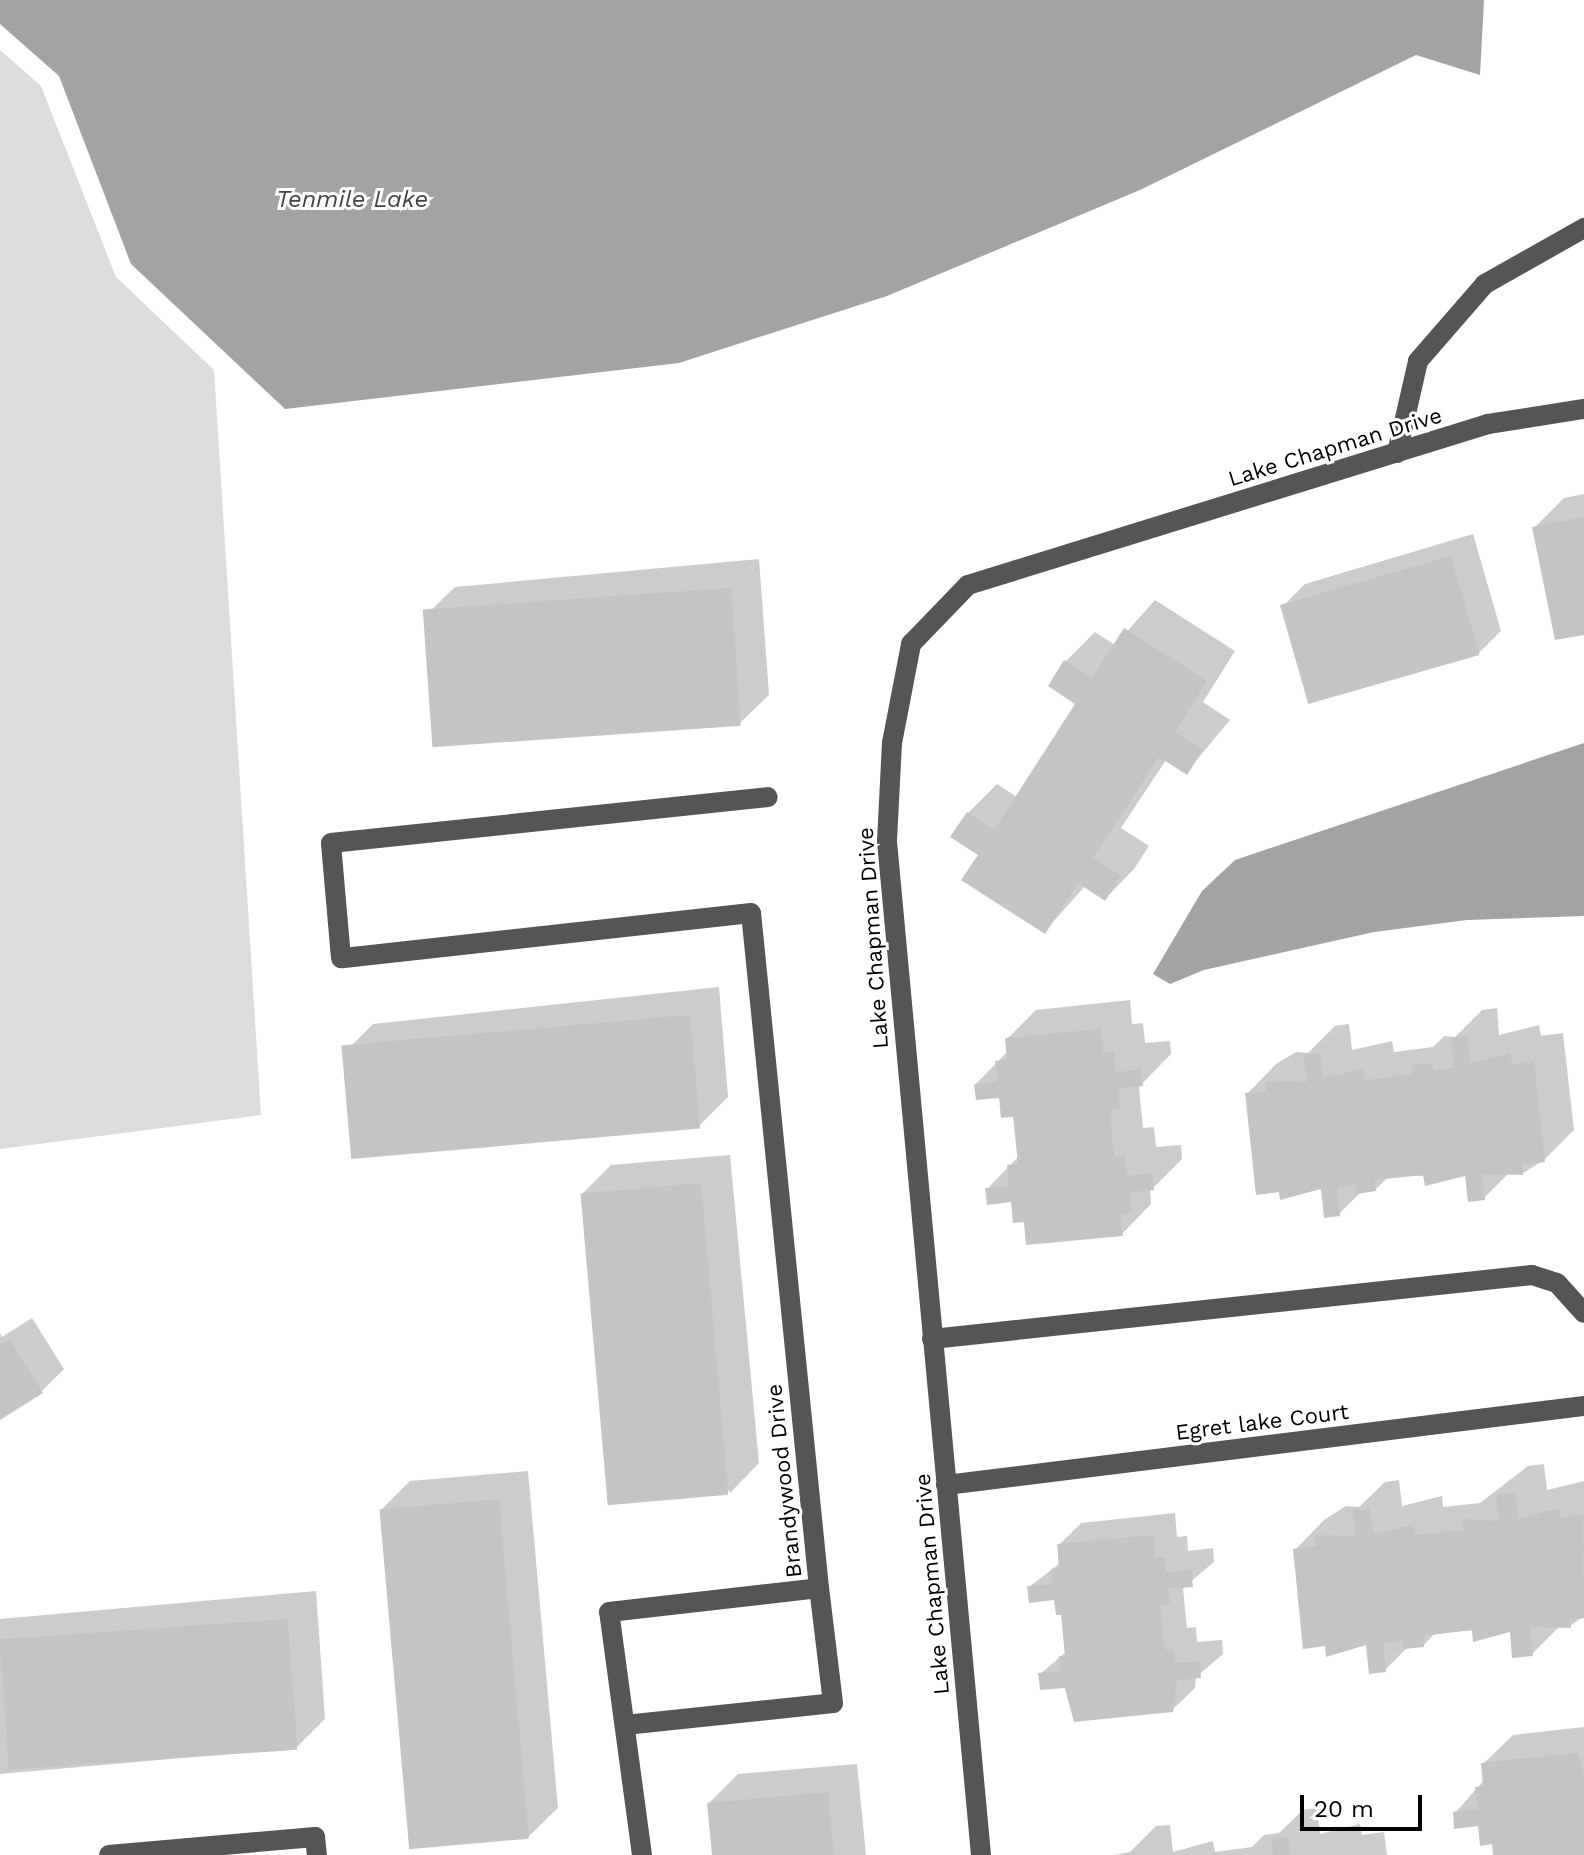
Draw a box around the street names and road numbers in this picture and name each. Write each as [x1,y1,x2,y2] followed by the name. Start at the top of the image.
[1225,402,1445,492] street label: Lake Chapman Drive
[852,826,894,1050] street label: Lake Chapman Drive
[761,1383,807,1579] street label: Brandywood Drive
[1174,1398,1350,1446] street label: Egret lake Court
[909,1472,955,1696] street label: Lake Chapman Drive

